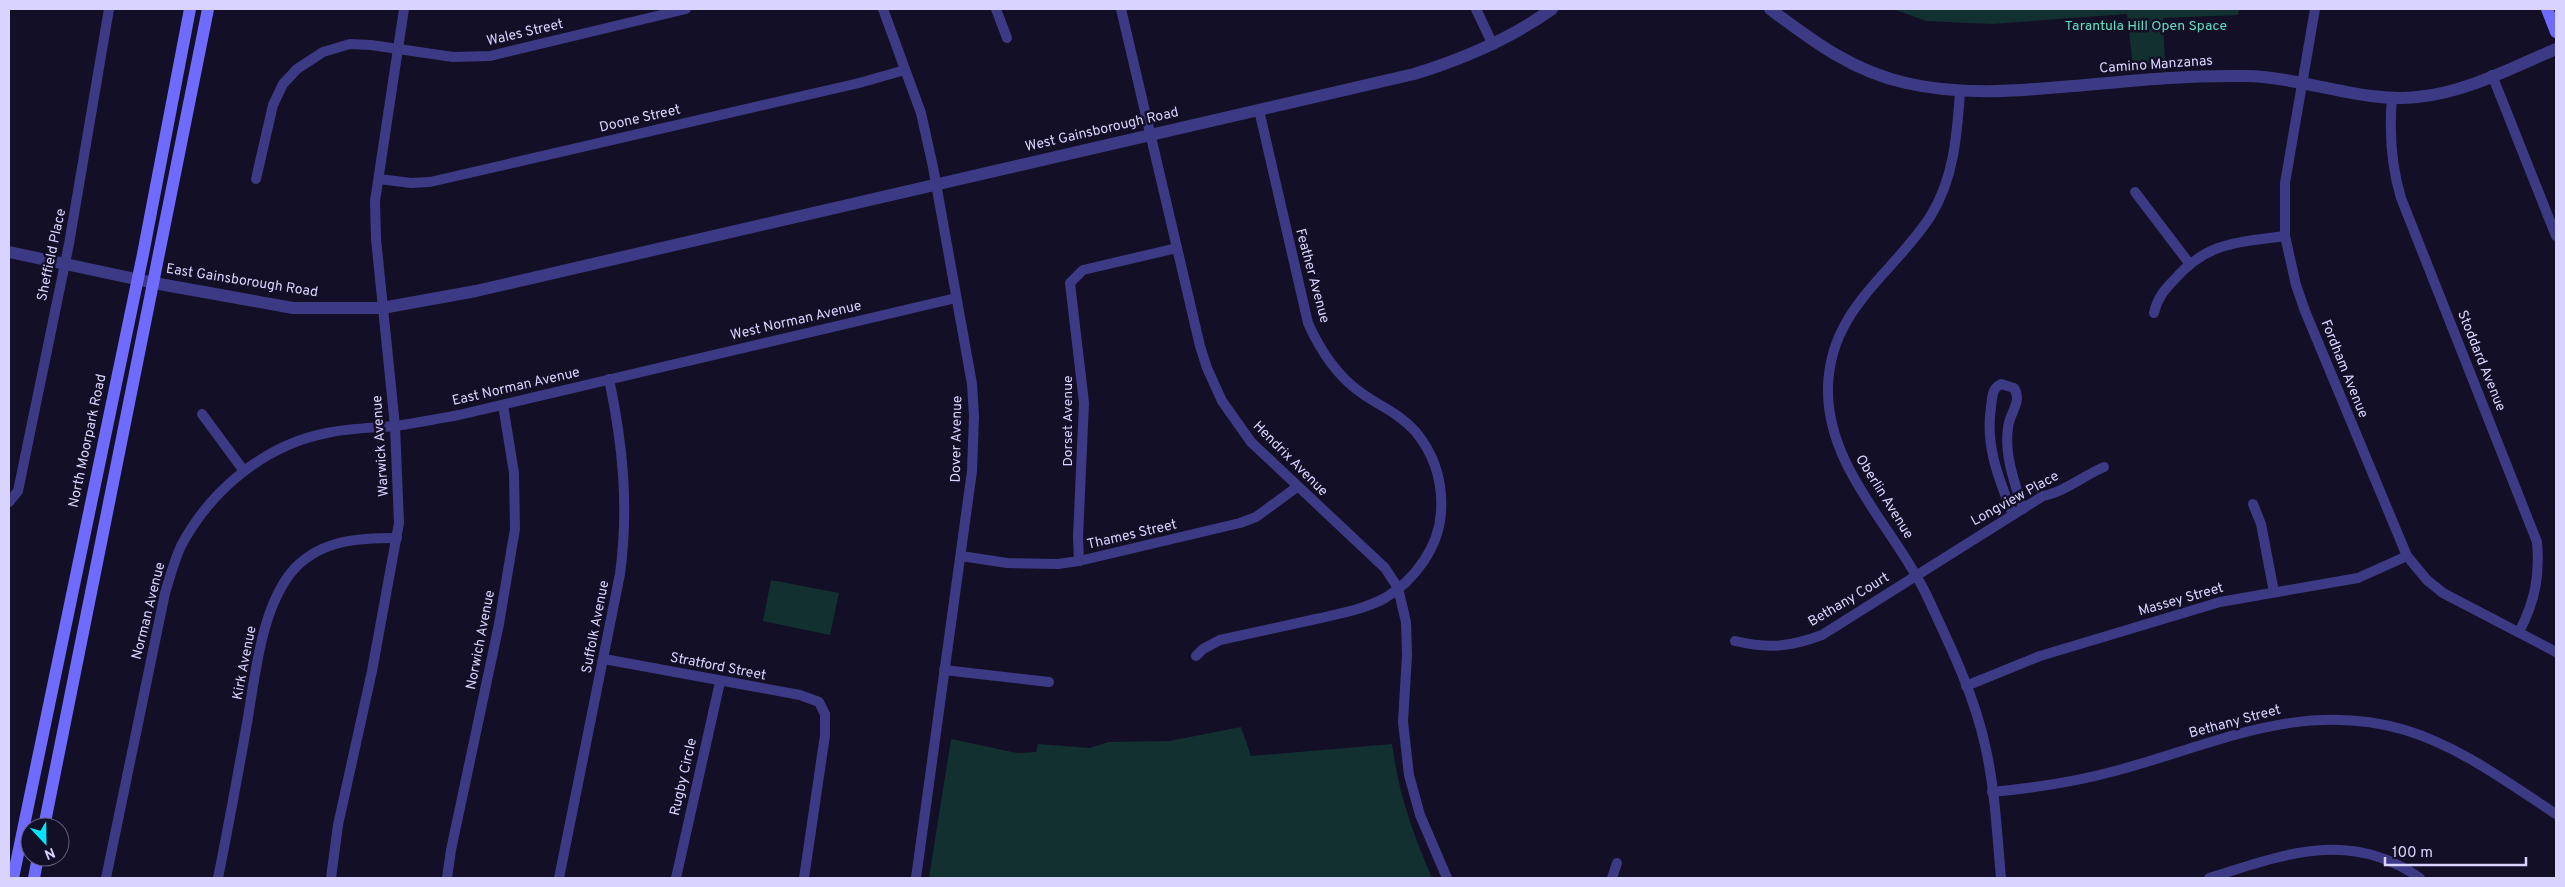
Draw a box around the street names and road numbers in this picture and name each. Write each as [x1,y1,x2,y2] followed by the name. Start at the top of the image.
[485,16,565,50] street label: Wales Street
[2099,53,2213,77] street label: Camino Manzanas
[598,101,682,137] street label: Doone Street
[1024,104,1180,156] street label: West Gainsborough Road
[34,207,70,303] street label: Sheffield Place
[1291,227,1333,325] street label: Feather Avenue
[165,261,319,301] street label: East Gainsborough Road
[729,298,863,344] street label: West Norman Avenue
[2453,308,2509,414] street label: Stoddard Avenue
[2317,317,2371,421] street label: Fordham Avenue
[450,364,582,410] street label: East Norman Avenue
[66,373,110,509] street label: North Moorpark Road
[1060,375,1077,467] street label: Dorset Avenue
[369,395,393,497] street label: Warwick Avenue
[948,395,966,483] street label: Dover Avenue
[1249,418,1331,500] street label: Hendrix Avenue
[1851,452,1917,542] street label: Oberlin Avenue
[1968,468,2062,530] street label: Longview Place
[1085,516,1179,554] street label: Thames Street
[129,560,169,662] street label: Norman Avenue
[1805,569,1893,631] street label: Bethany Court
[579,579,613,675] street label: Suffolk Avenue
[2137,580,2225,620] street label: Massey Street
[463,589,499,691] street label: Norwich Avenue
[229,624,261,702] street label: Kirk Avenue
[669,649,767,685] street label: Stratford Street
[2187,702,2283,742] street label: Bethany Street
[667,737,701,817] street label: Rugby Circle

